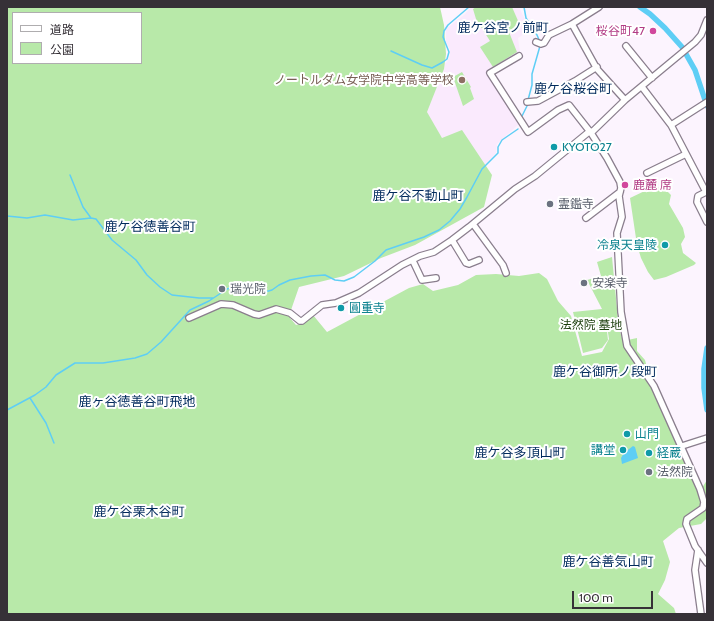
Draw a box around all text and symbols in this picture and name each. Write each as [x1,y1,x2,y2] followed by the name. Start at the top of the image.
[12,12,142,64] legend
[458,20,548,36] district label: 鹿ケ谷宮ノ前町
[50,22,74,37] text: 道路
[596,24,645,38] place label: 桜谷町47
[648,26,658,36] marker: 桜谷町47
[50,42,74,57] text: 公園
[274,73,454,87] place label: ノートルダム女学院中学高等学校
[457,75,467,85] marker: ノートルダム女学院中学高等学校
[534,81,612,97] district label: 鹿ケ谷桜谷町
[562,140,612,154] place label: KYOTO27
[549,142,559,152] marker: KYOTO27
[633,178,672,192] place label: 鹿麓 席
[620,180,630,190] marker: 鹿麓 席
[373,188,463,204] district label: 鹿ケ谷不動山町
[558,197,594,211] place label: 霊鑑寺
[545,199,555,209] marker: 霊鑑寺
[105,219,195,235] district label: 鹿ケ谷徳善谷町
[597,238,657,252] place label: 冷泉天皇陵
[660,240,670,250] marker: 冷泉天皇陵
[592,276,628,290] place label: 安楽寺
[579,278,589,288] marker: 安楽寺
[230,282,266,296] place label: 瑞光院
[217,284,227,294] marker: 瑞光院
[349,301,385,315] place label: 圓重寺
[336,303,346,313] marker: 圓重寺
[560,318,622,332] park label: 法然院 墓地
[553,364,657,380] district label: 鹿ケ谷御所ノ段町
[79,394,195,410] district label: 鹿ヶ谷徳善谷町飛地
[635,427,659,441] place label: 山門
[622,429,632,439] marker: 山門
[591,443,615,457] place label: 講堂
[475,445,565,461] district label: 鹿ケ谷多頂山町
[618,445,628,455] marker: 講堂
[657,446,681,460] place label: 経蔵
[644,448,654,458] marker: 経蔵
[657,465,693,479] place label: 法然院
[644,467,654,477] marker: 法然院
[94,504,184,520] district label: 鹿ケ谷栗木谷町
[563,554,653,570] district label: 鹿ケ谷善気山町
[574,583,655,609] scale bar
[579,590,613,605] text: 100 m

